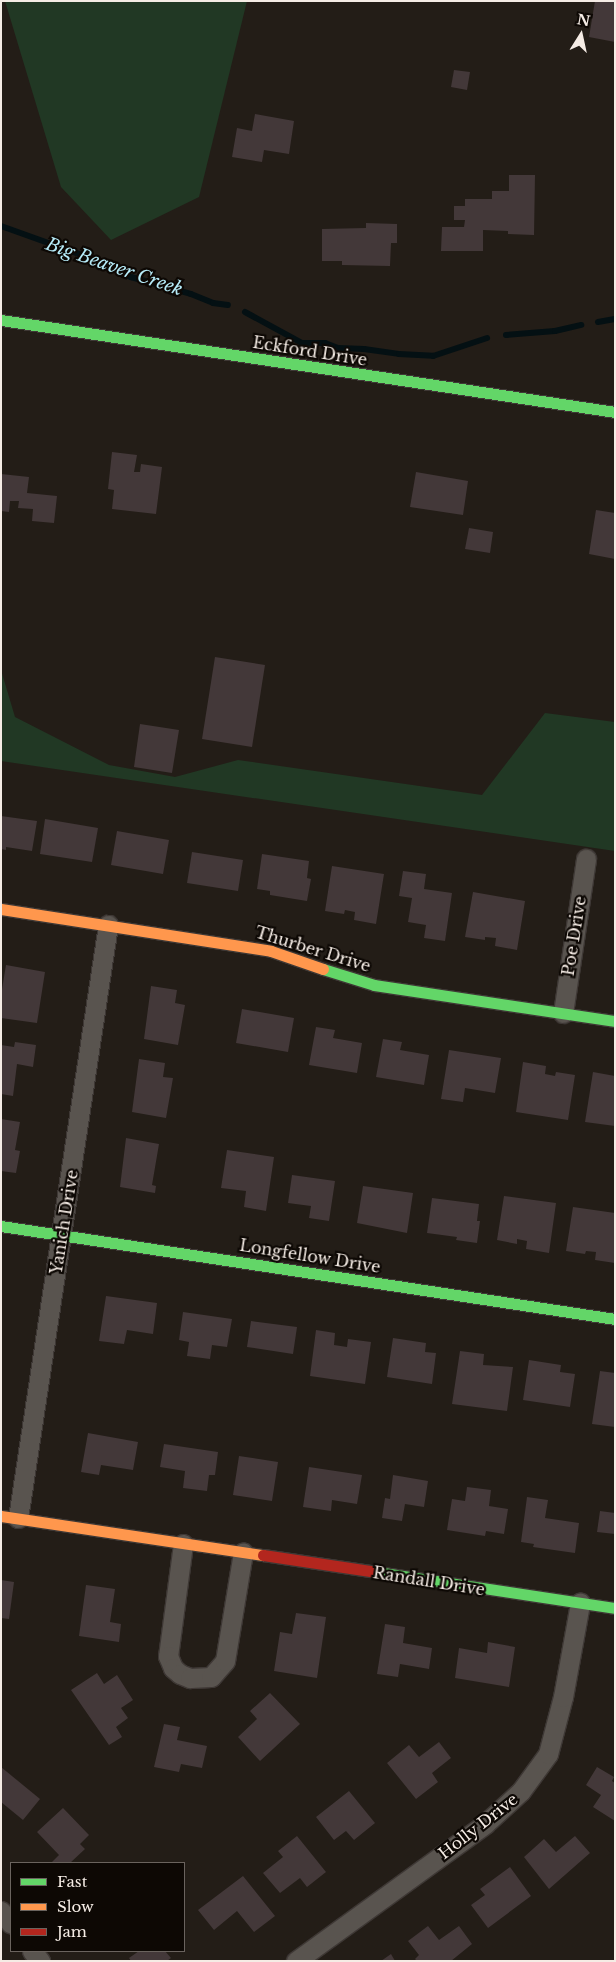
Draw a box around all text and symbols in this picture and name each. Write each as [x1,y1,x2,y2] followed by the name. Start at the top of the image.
[556,10,606,60] north arrow
[576,10,592,30] text: N
[42,233,186,301] water label: Big Beaver Creek
[251,332,369,370] street label: Eckford Drive
[558,895,590,977] street label: Poe Drive
[253,922,373,976] street label: Thurber Drive
[46,1168,82,1276] street label: Yanich Drive
[238,1235,382,1277] street label: Longfellow Drive
[372,1563,486,1599] street label: Randall Drive
[434,1789,522,1863] street label: Holly Drive
[10,1862,185,1952] legend
[57,1872,87,1891] text: Fast
[57,1897,94,1916] text: Slow
[57,1922,87,1941] text: Jam

